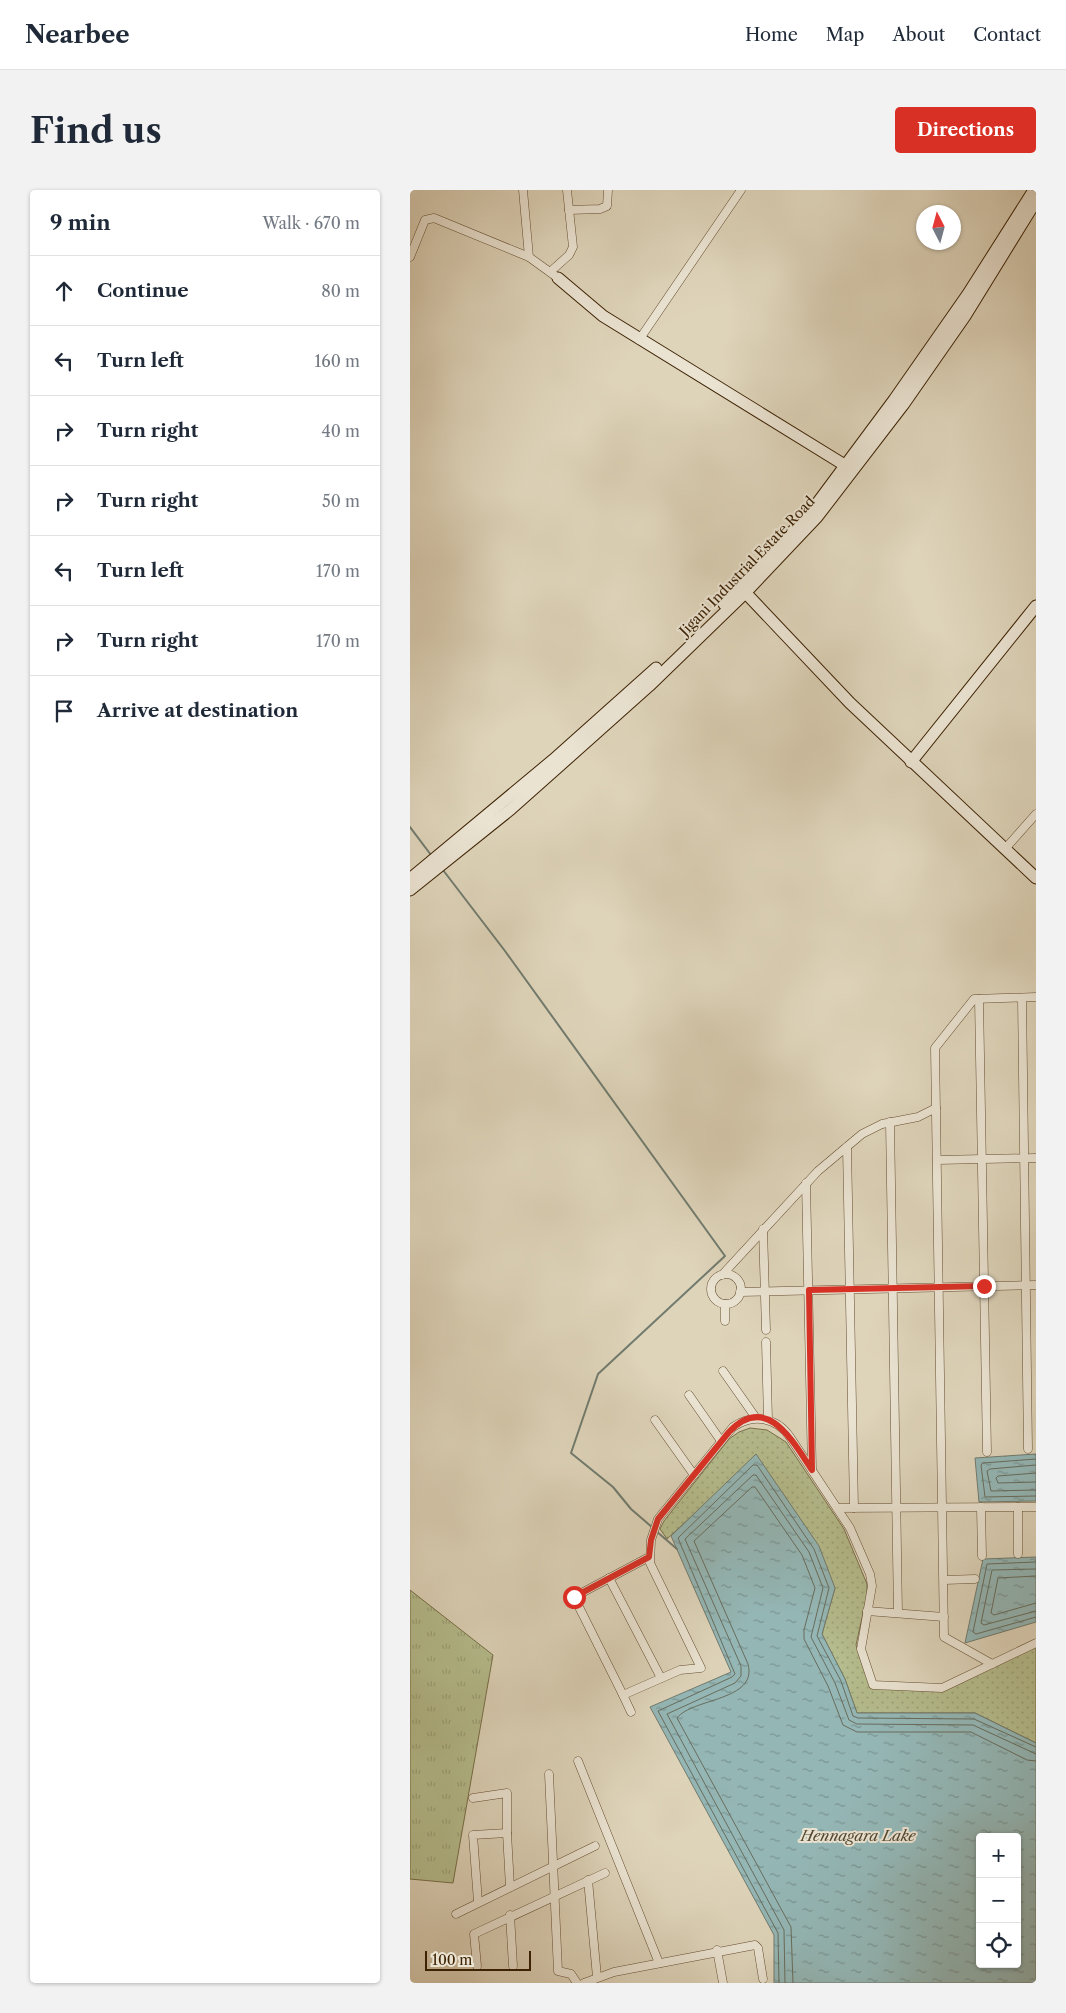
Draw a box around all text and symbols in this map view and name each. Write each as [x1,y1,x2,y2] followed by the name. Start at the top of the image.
[25,20,130,49] text: Nearbee
[745,24,798,46] text: Home
[826,24,864,46] text: Map
[892,24,945,46] text: About
[973,24,1041,46] text: Contact
[895,107,1036,153] button: Directions
[30,109,162,152] text: Find us
[916,205,961,250] north arrow
[50,210,111,235] text: 9 min
[262,213,360,233] text: Walk · 670 m
[50,277,78,305] icon: ahead
[97,279,189,302] text: Continue
[321,281,360,301] text: 80 m
[50,347,78,375] icon: left
[97,349,184,372] text: Turn left
[315,351,360,371] text: 160 m
[50,417,78,445] icon: right
[97,419,198,442] text: Turn right
[321,421,360,441] text: 40 m
[50,487,78,515] icon: right
[97,489,198,512] text: Turn right
[322,491,360,511] text: 50 m
[674,492,819,641] street label: Jigani Industrial Estate Road
[50,557,78,585] icon: left
[97,559,184,582] text: Turn left
[316,561,360,581] text: 170 m
[50,627,78,655] icon: right
[97,629,198,652] text: Turn right
[316,631,360,651] text: 170 m
[50,697,78,725] icon: arrive
[97,699,298,722] text: Arrive at destination
[973,1275,996,1298] route end
[563,1586,586,1609] route start
[800,1826,916,1845] water label: Hennagara Lake
[976,1833,1021,1968] map controls
[976,1833,1021,1878] button: +
[976,1878,1021,1923] button: −
[976,1923,1021,1968] button: locate
[425,1948,531,1971] scale bar
[432,1951,472,1969] text: 100 m

